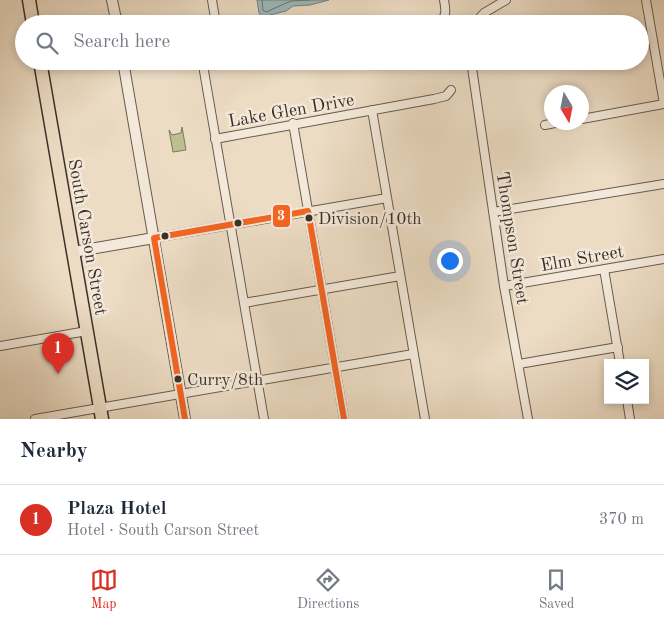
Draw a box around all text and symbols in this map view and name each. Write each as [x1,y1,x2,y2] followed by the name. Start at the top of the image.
[15,15,649,70] search box
[33,29,61,57] icon: search
[73,33,170,52] text: Search here
[544,85,589,130] north arrow
[227,91,356,131] street label: Lake Glen Drive
[64,158,110,317] street label: South Carson Street
[493,170,531,306] street label: Thompson Street
[272,204,291,228] line badge: 3
[277,209,285,223] text: 3
[318,211,422,228] place label: Division/10th
[304,213,314,223] marker: Division/10th
[233,218,243,228] unlabelled marker
[160,231,170,241] unlabelled marker
[539,243,625,275] street label: Elm Street
[437,248,463,274] your location
[42,333,74,374] pin: 1
[604,359,649,404] map controls
[604,359,649,404] button: layers
[187,372,263,389] place label: Curry/8th
[173,374,183,384] marker: Curry/8th
[20,441,88,462] text: Nearby
[67,500,167,519] text: Plaza Hotel
[31,512,41,528] text: 1
[599,512,644,528] text: 370 m
[67,523,259,539] text: Hotel · South Carson Street
[90,566,118,613] tab: Map
[297,566,359,613] tab: Directions
[539,566,574,613] tab: Saved

